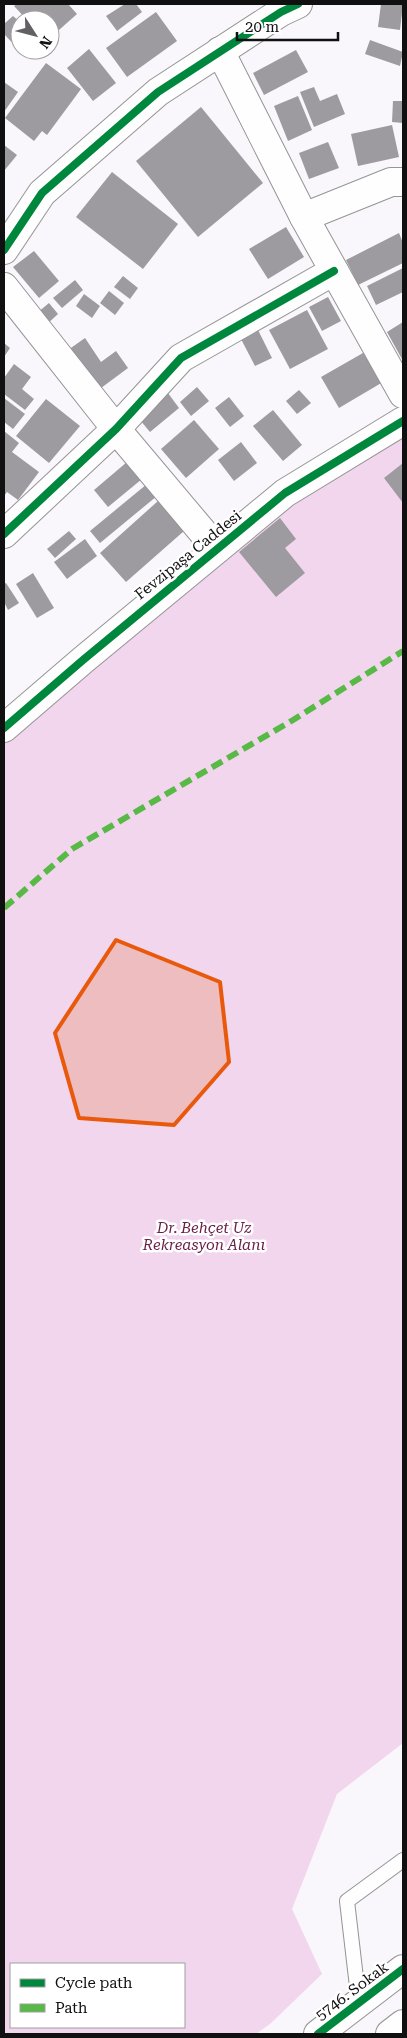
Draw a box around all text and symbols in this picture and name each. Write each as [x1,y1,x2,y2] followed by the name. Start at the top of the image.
[10,10,60,60] north arrow
[237,10,338,42] scale bar
[245,18,280,36] text: 20 m
[36,34,55,52] text: N
[131,506,245,603] street label: Fevzipaşa Caddesi
[142,1219,265,1254] park label: Dr. Behçet Uz Rekreasyon Alanı
[312,1957,392,2024] street label: 5746. Sokak
[10,1963,185,2028] legend
[55,1974,133,1992] text: Cycle path
[55,1999,88,2017] text: Path

